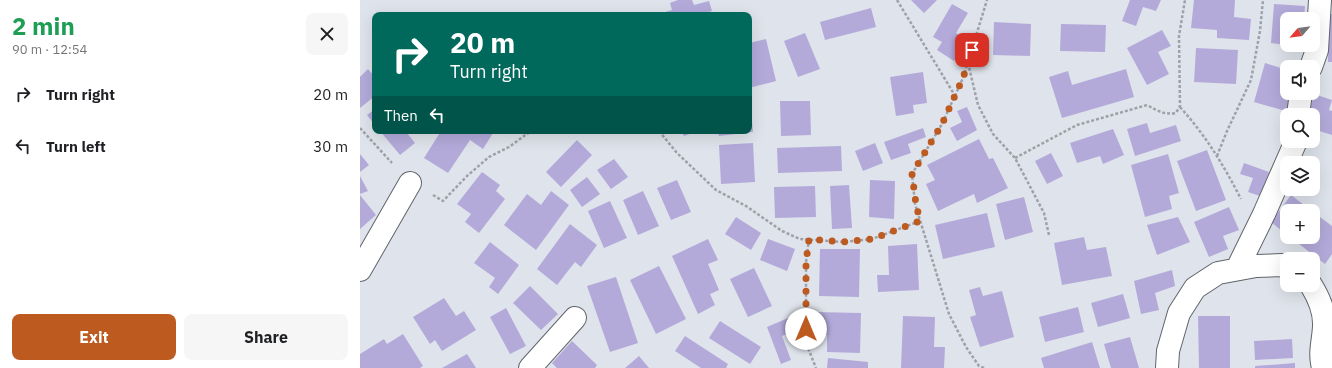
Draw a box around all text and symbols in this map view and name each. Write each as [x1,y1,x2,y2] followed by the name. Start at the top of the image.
[12,10,75,42] text: 2 min
[1280,12,1320,52] north arrow
[1280,12,1320,292] map controls
[306,13,348,55] button: close
[450,24,515,61] text: 20 m
[384,28,436,80] icon: right
[955,33,989,67] pin
[961,39,983,61] icon: arrive
[12,41,87,58] text: 90 m · 12:54
[450,60,528,83] text: Turn right
[1280,60,1320,100] button: sound
[12,83,34,105] icon: right
[46,85,115,104] text: Turn right
[313,85,348,104] text: 20 m
[426,104,448,126] icon: left
[384,106,418,125] text: Then
[1280,108,1320,148] button: search
[12,135,34,157] icon: left
[46,137,106,156] text: Turn left
[313,137,348,156] text: 30 m
[1280,156,1320,196] button: layers
[1280,204,1320,244] button: +
[1280,252,1320,292] button: −
[785,308,827,350] position arrow
[12,314,176,360] button: Exit
[184,314,348,360] button: Share

